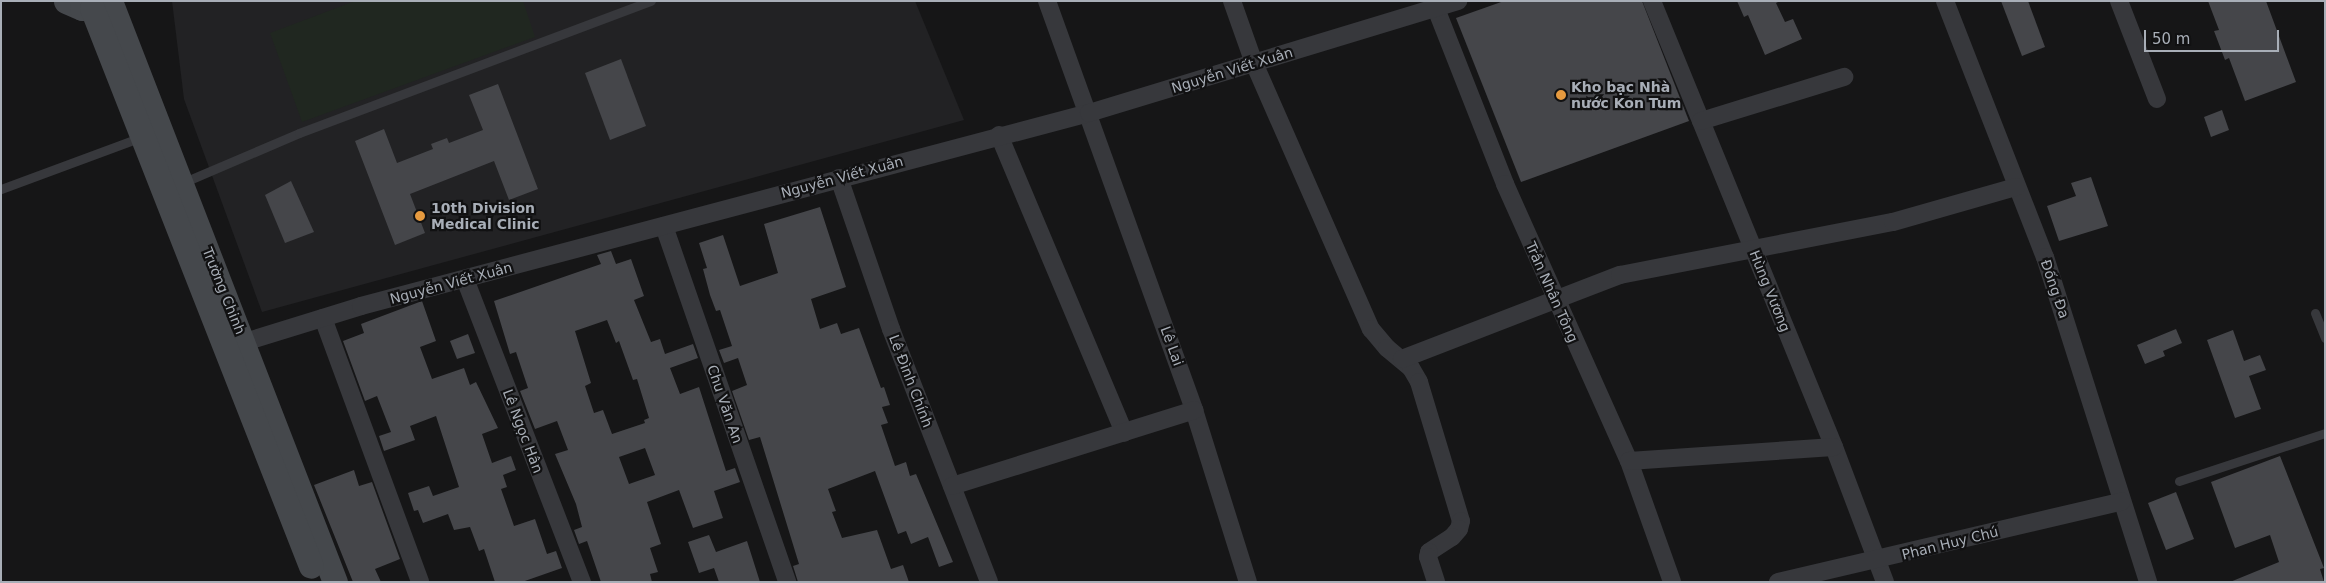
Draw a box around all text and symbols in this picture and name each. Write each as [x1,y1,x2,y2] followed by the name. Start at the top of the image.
[2146,20,2281,52] scale bar
[2152,30,2190,48] text: 50 m
[1169,44,1295,96] street label: Nguyễn Viết Xuân
[1571,79,1681,111] place label: Kho bạc Nhà nước Kon Tum
[1555,89,1567,101] marker: Kho bạc Nhà nước Kon Tum
[779,153,905,201] street label: Nguyễn Viết Xuân
[431,200,540,232] place label: 10th Division Medical Clinic
[413,209,427,223] marker: 10th Division Medical Clinic
[1522,239,1582,345] street label: Trần Nhân Tông
[199,245,249,337] street label: Trường Chinh
[1746,248,1794,334] street label: Hùng Vương
[2037,257,2073,321] street label: Đống Đa
[388,259,514,307] street label: Nguyễn Viết Xuân
[1157,324,1187,368] street label: Lê Lai
[886,332,936,430] street label: Lê Đình Chính
[704,363,746,445] street label: Chu Văn An
[499,387,547,475] street label: Lê Ngọc Hân
[1900,523,2000,563] street label: Phan Huy Chú

